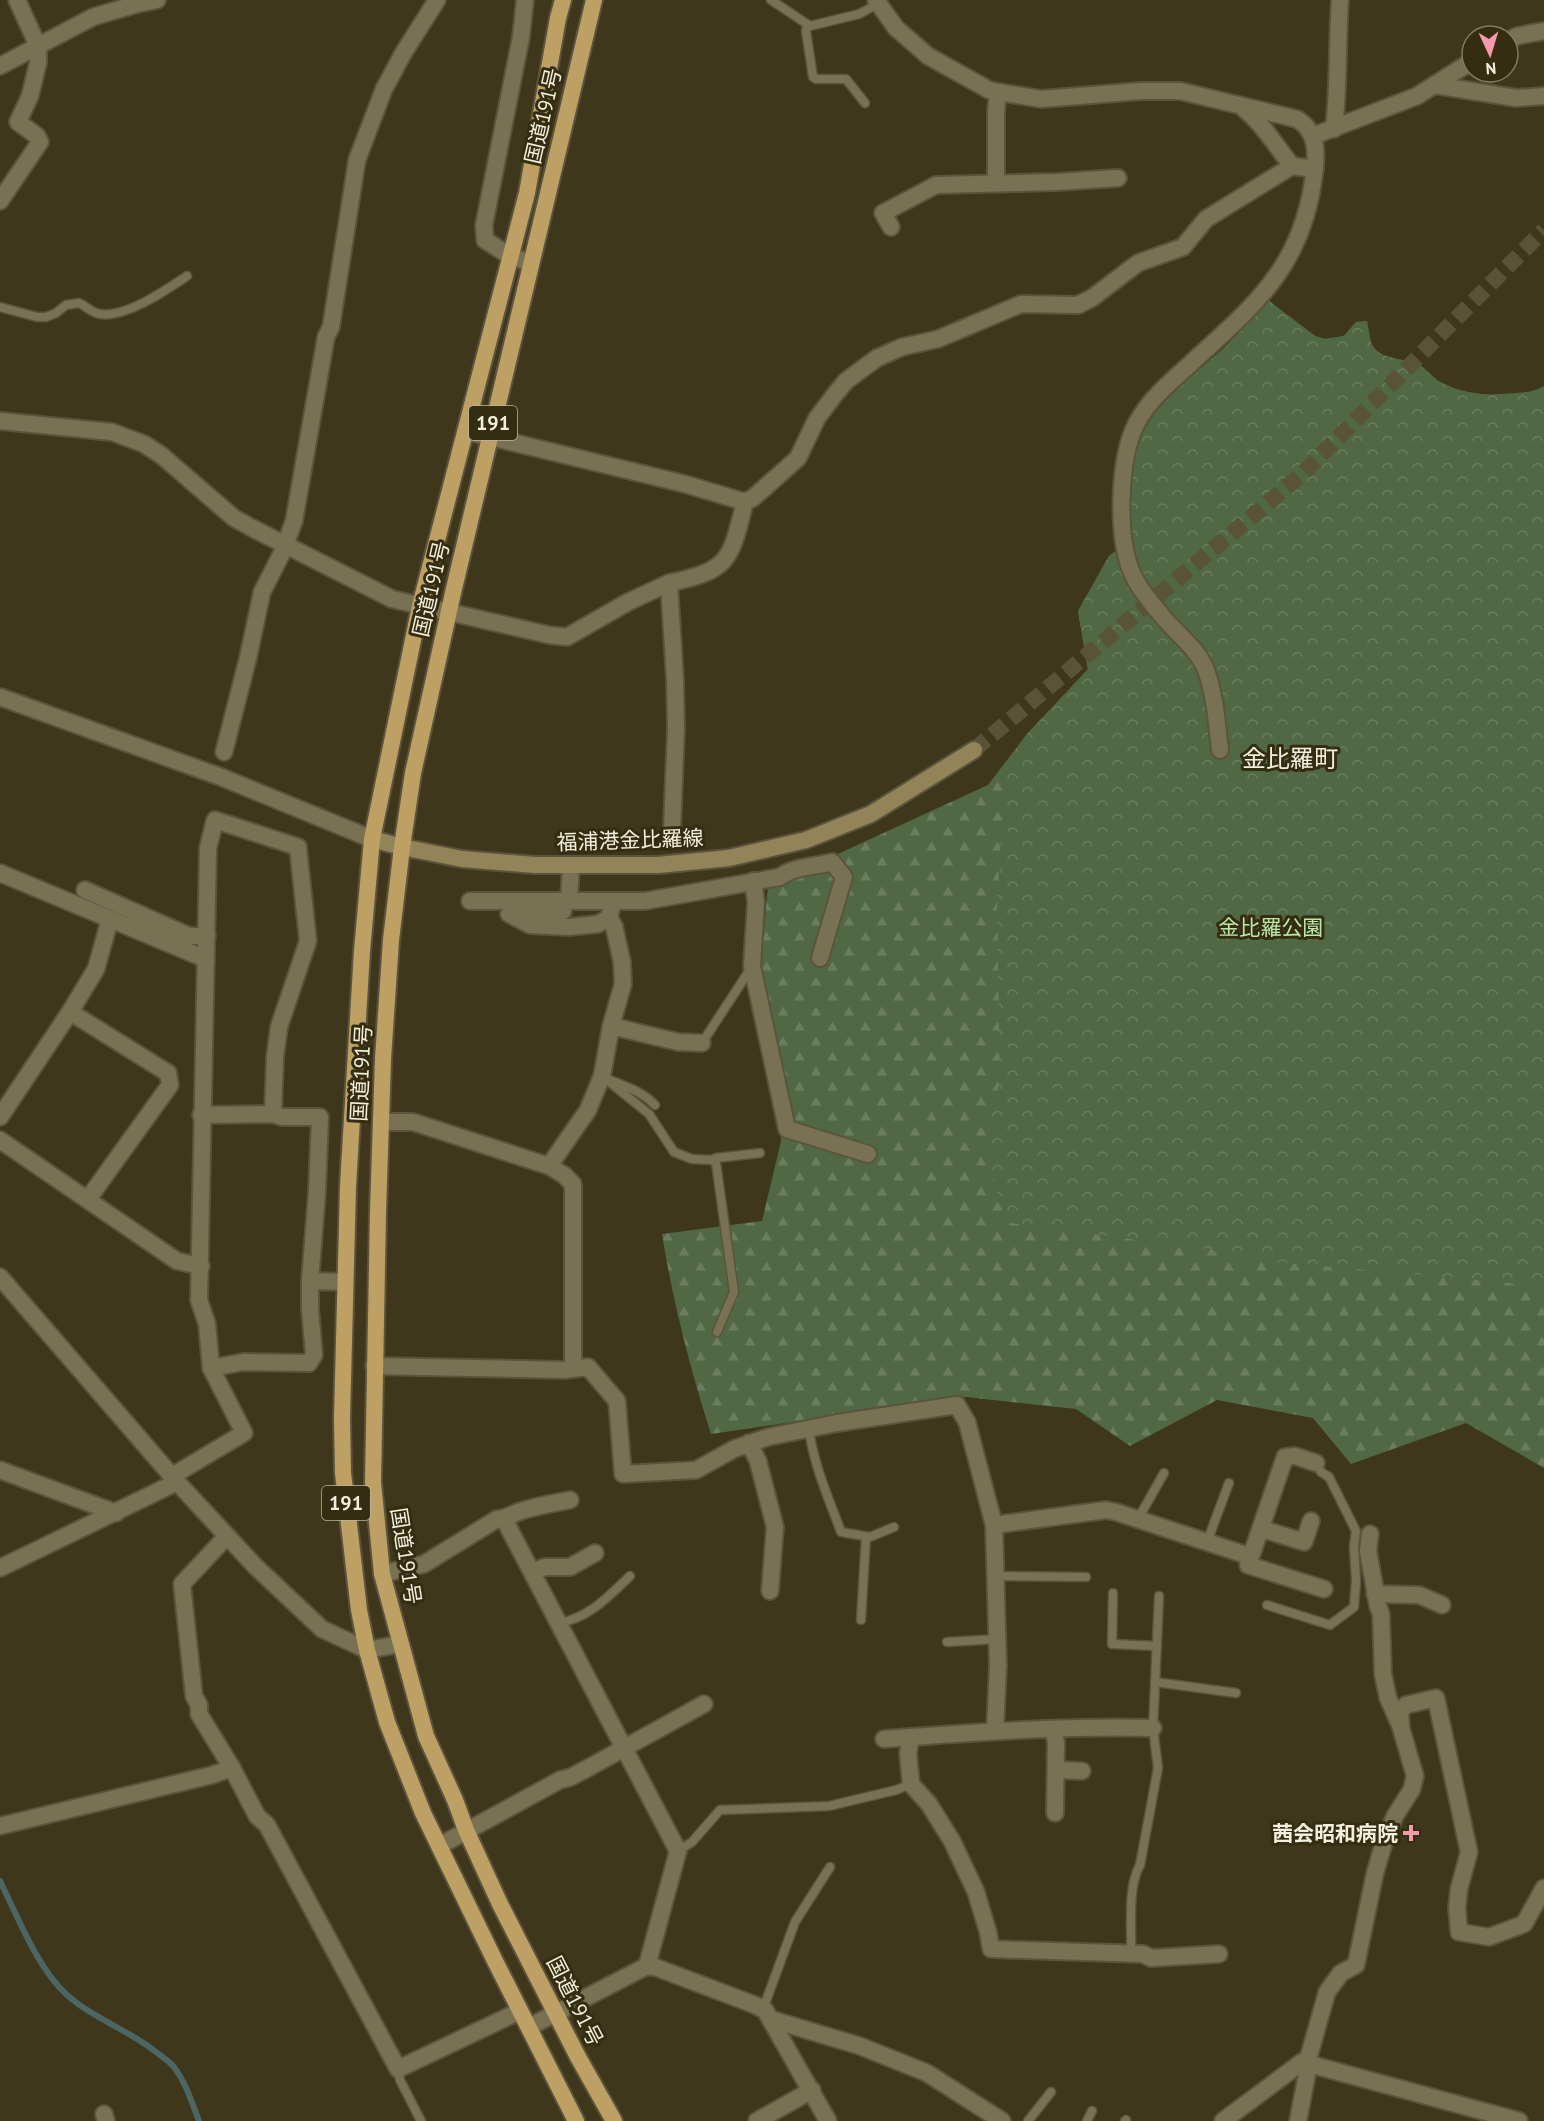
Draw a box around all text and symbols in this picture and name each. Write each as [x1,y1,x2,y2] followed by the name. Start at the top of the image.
[1460,24,1520,84] north arrow
[1485,59,1497,79] text: N
[519,66,567,166] street label: 国道191号
[469,406,517,440] road number: 191
[407,539,455,639] street label: 国道191号
[1242,743,1338,774] district label: 金比羅町
[556,824,704,856] street label: 福浦港金比羅線
[1219,914,1324,941] park label: 金比羅公園
[345,1024,377,1122] street label: 国道191号
[322,1486,370,1520] road number: 191
[385,1506,427,1606] street label: 国道191号
[1272,1820,1398,1847] place label: 茜会昭和病院
[1402,1824,1420,1842] marker: 茜会昭和病院
[541,1952,609,2050] street label: 国道191号

